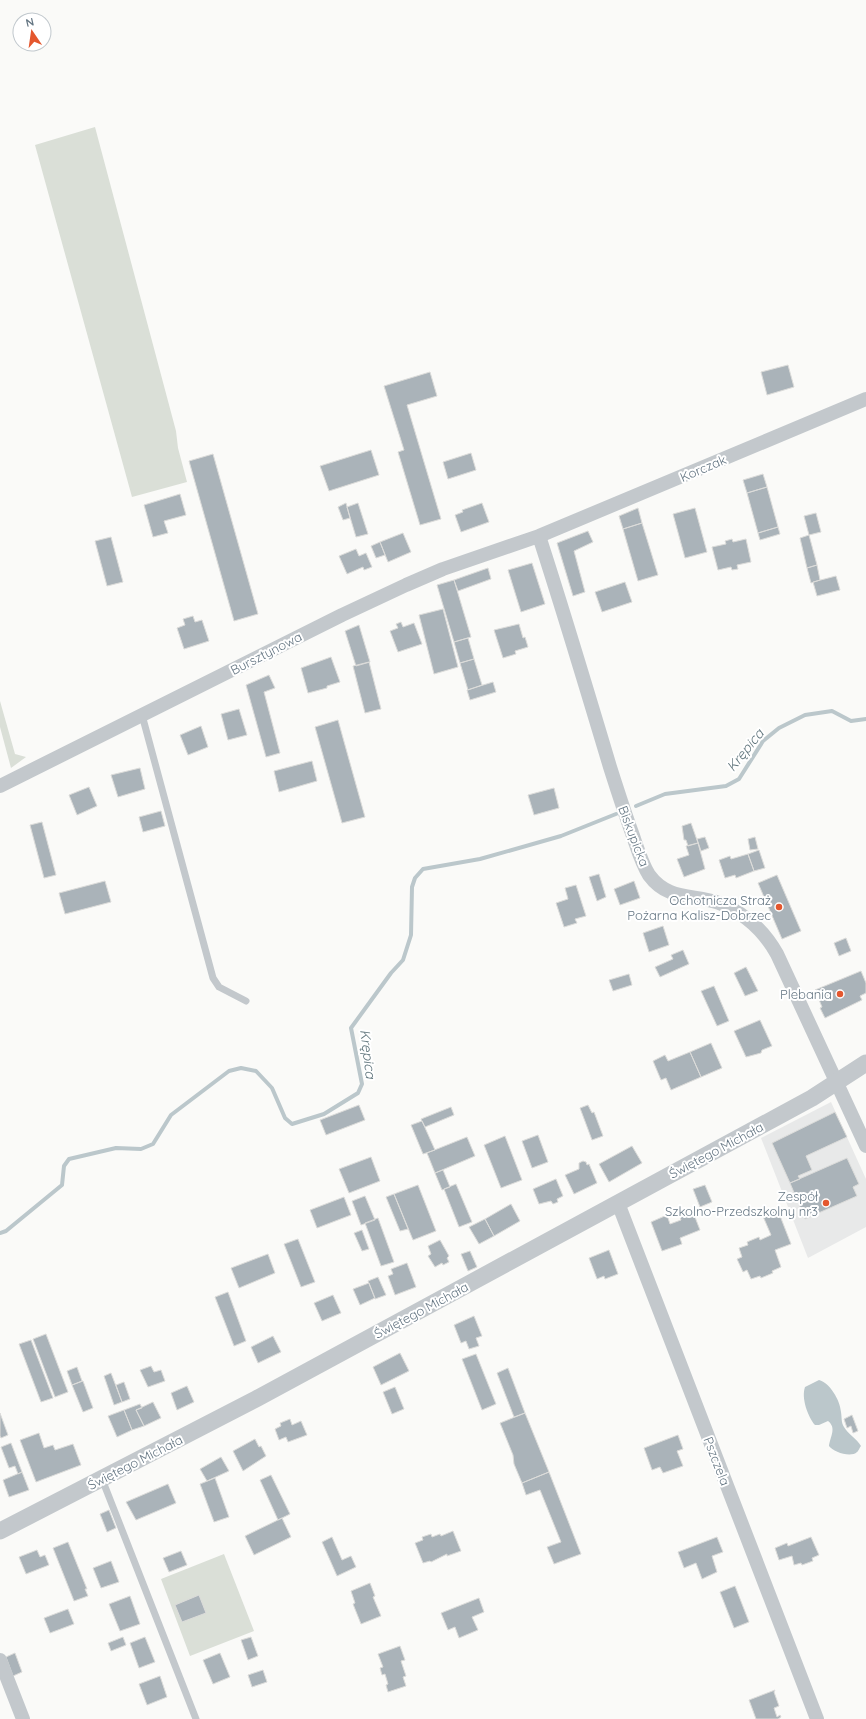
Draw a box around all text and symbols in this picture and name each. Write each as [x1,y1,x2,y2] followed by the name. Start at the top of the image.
[12,12,52,52] north arrow
[24,15,35,30] text: N
[677,451,729,485] street label: Korczak
[228,628,304,678] street label: Bursztynowa
[722,724,769,775] water label: Krępica
[615,803,653,869] street label: Biskupicka
[627,892,771,923] place label: Ochotnicza Straż Pożarna Kalisz-Dobrzec
[774,902,784,912] marker: Ochotnicza Straż Pożarna Kalisz-Dobrzec
[780,986,832,1002] place label: Plebania
[835,989,845,999] marker: Plebania
[356,1028,380,1081] water label: Krępica
[666,1118,766,1182] street label: Świętego Michała
[665,1188,819,1219] place label: Zespół Szkolno-Przedszkolny nr3
[821,1198,831,1208] marker: Zespół Szkolno-Przedszkolny nr3
[371,1278,471,1342] street label: Świętego Michała
[85,1431,185,1493] street label: Świętego Michała
[700,1434,734,1488] street label: Pszczela

